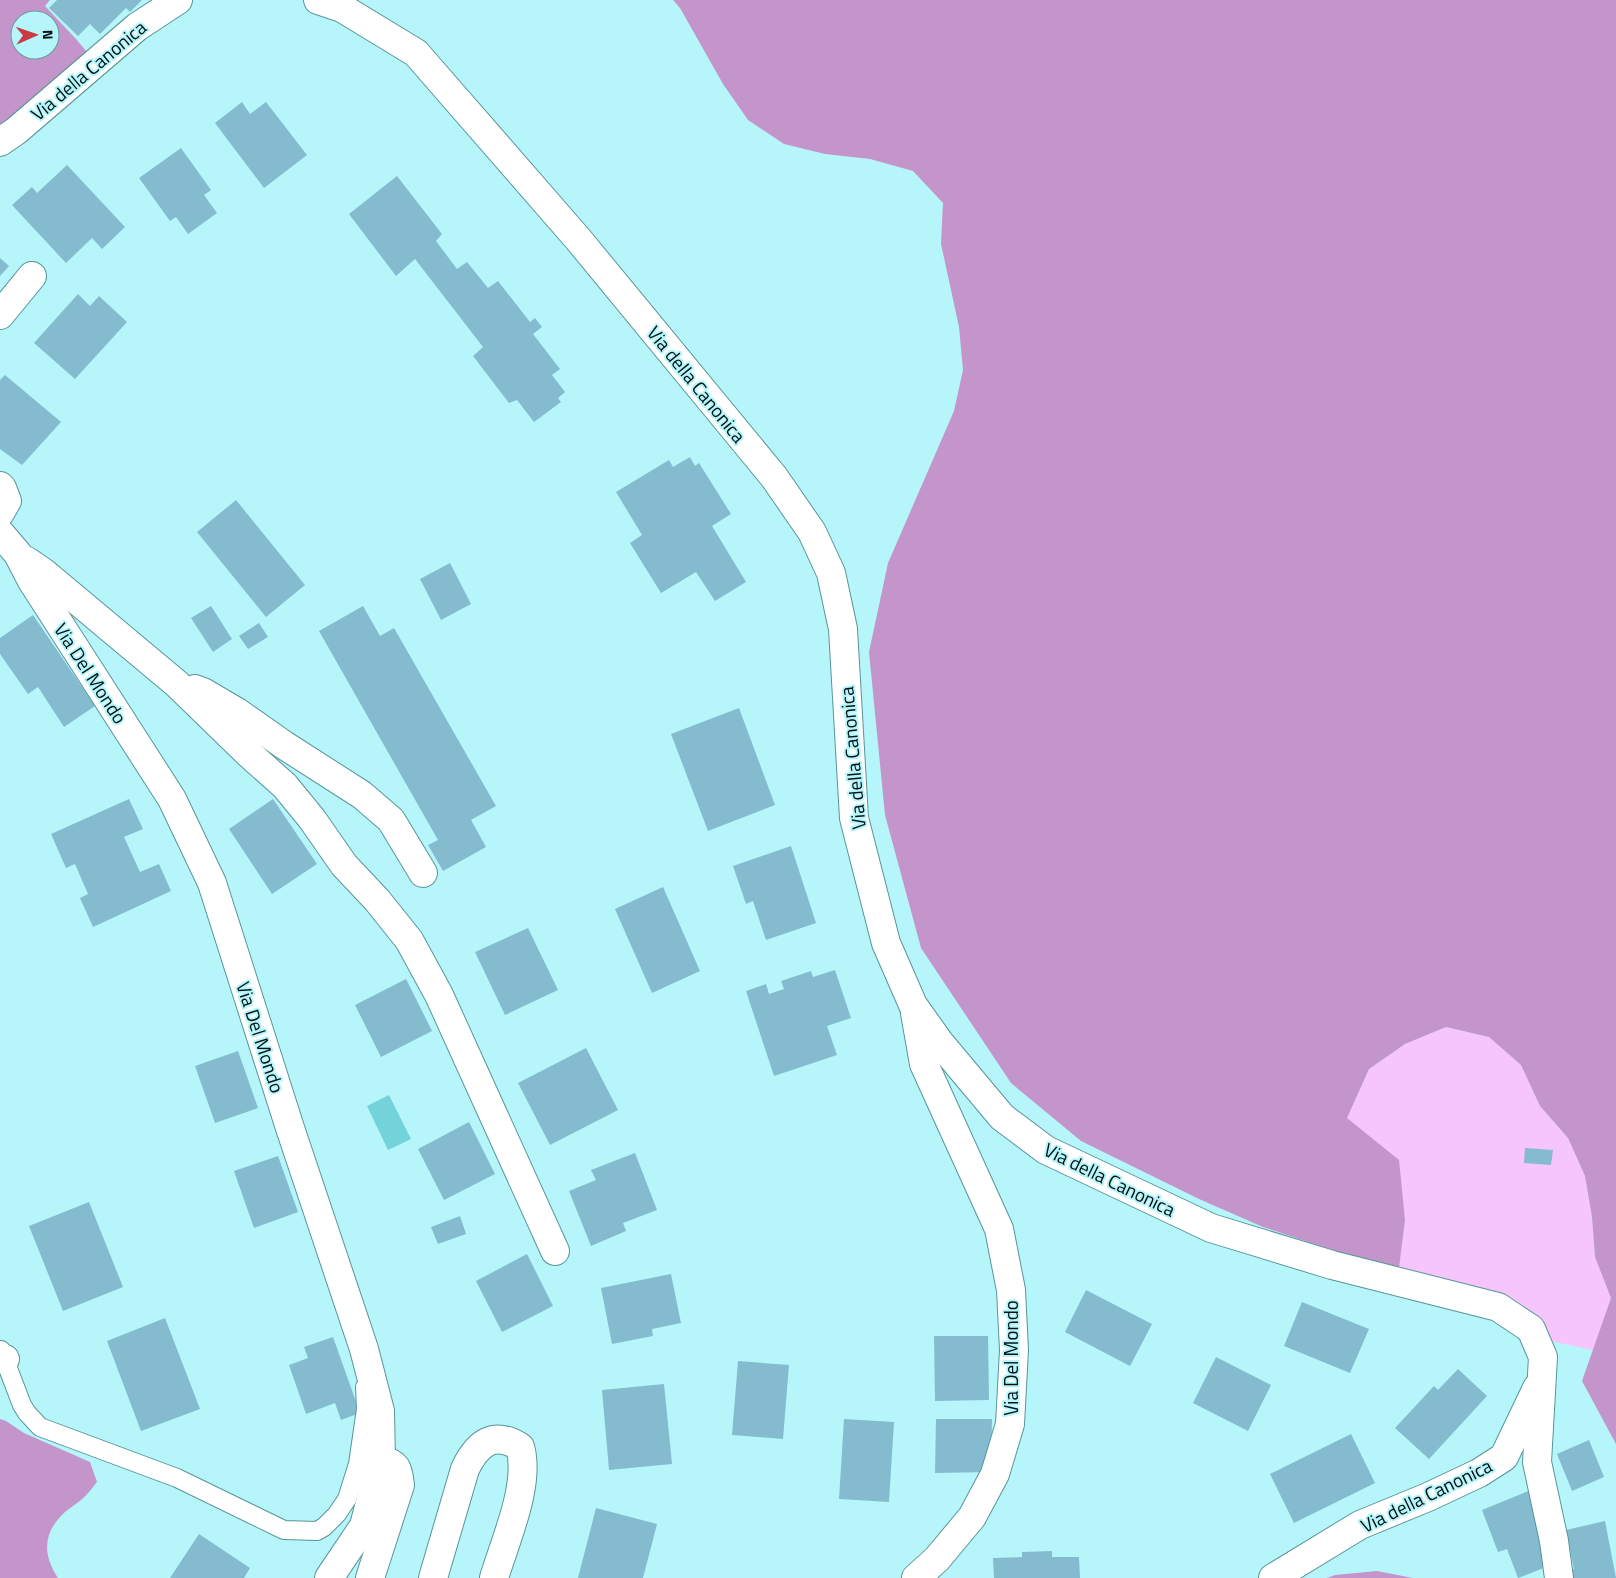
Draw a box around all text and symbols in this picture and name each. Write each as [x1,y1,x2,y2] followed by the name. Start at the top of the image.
[10,10,60,60] north arrow
[24,13,153,127] street label: Via della Canonica
[38,29,59,40] text: N
[641,319,754,449] street label: Via della Canonica
[47,617,135,729] street label: Via Del Mondo
[831,685,873,831] street label: Via della Canonica
[229,978,293,1096] street label: Via Del Mondo
[1039,1135,1181,1224] street label: Via della Canonica
[996,1300,1025,1416] street label: Via Del Mondo
[1355,1450,1497,1539] street label: Via della Canonica

